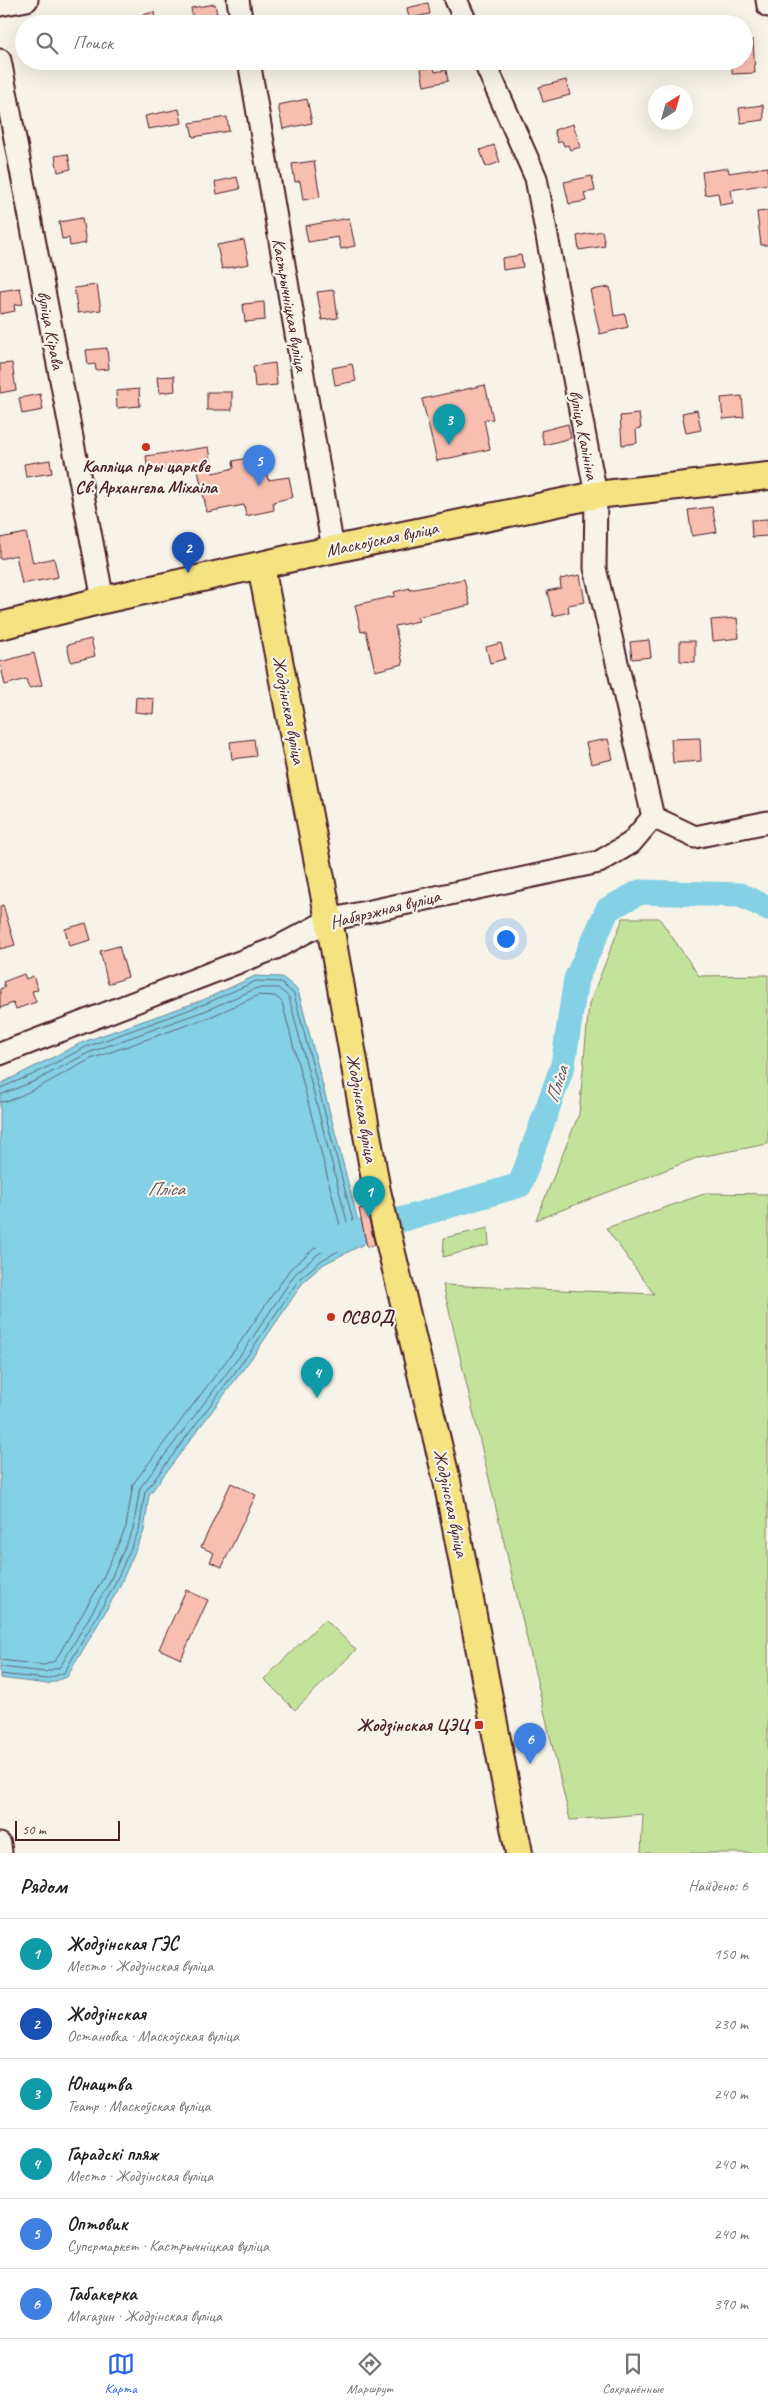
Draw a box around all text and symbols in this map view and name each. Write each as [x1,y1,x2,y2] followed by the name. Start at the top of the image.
[15,15,753,70] search box
[33,29,61,57] icon: search
[73,31,113,55] text: Поиск
[648,85,693,130] north arrow
[267,237,313,374] street label: Кастрычніцкая вуліца
[33,289,70,373] street label: вуліца Кірава
[565,388,604,483] street label: вуліца Калініна
[433,404,465,445] pin: 3
[140,441,152,453] marker: Капліца пры царкве Св. Архангела Міхаіла
[243,445,275,486] pin: 5
[75,455,219,498] place label: Капліца пры царкве Св. Архангела Міхаіла
[324,516,441,562] street label: Маскоўская вуліца
[172,532,204,573] pin: 2
[267,654,310,767] street label: Жодзінская вуліца
[328,884,444,933] street label: Набярэжная вуліца
[493,926,519,952] your location
[341,1052,383,1165] street label: Жодзінская вуліца
[540,1061,575,1106] water label: Пліса
[353,1176,385,1217] pin: 1
[148,1177,186,1201] water label: Пліса
[341,1306,395,1328] place label: ОСВОД
[325,1311,337,1323] marker: ОСВОД
[301,1357,333,1398] pin: 4
[428,1447,473,1560] street label: Жодзінская вуліца
[357,1714,471,1737] place label: Жодзінская ЦЭЦ
[473,1719,485,1731] marker: Жодзінская ЦЭЦ
[514,1723,546,1764] pin: 6
[15,1818,120,1841] scale bar
[22,1821,46,1838] text: 50 m
[20,1873,67,1899] text: Рядом
[688,1876,748,1896] text: Найдено: 6
[67,1932,178,1956] text: Жодзінская ГЭС
[32,1944,40,1964] text: 1
[714,1944,748,1964] text: 150 m
[67,1956,213,1976] text: Место · Жодзінская вуліца
[67,2002,146,2026] text: Жодзінская
[32,2014,40,2034] text: 2
[714,2014,748,2034] text: 230 m
[67,2026,239,2046] text: Остановка · Маскоўская вуліца
[67,2072,132,2096] text: Юнацтва
[32,2084,40,2104] text: 3
[714,2084,748,2104] text: 240 m
[67,2096,211,2116] text: Театр · Маскоўская вуліца
[67,2142,158,2166] text: Гарадскі пляж
[32,2154,40,2174] text: 4
[714,2154,748,2174] text: 240 m
[67,2166,213,2186] text: Место · Жодзінская вуліца
[67,2212,127,2236] text: Оптовик
[33,2224,39,2244] text: 5
[714,2224,748,2244] text: 240 m
[67,2236,269,2256] text: Супермаркет · Кастрычніцкая вуліца
[67,2282,137,2306] text: Табакерка
[32,2294,40,2314] text: 6
[714,2294,748,2314] text: 390 m
[67,2306,222,2326] text: Магазин · Жодзінская вуліца
[105,2350,137,2397] tab: Карта
[347,2350,393,2397] tab: Маршрут
[602,2350,663,2397] tab: Сохранённые

